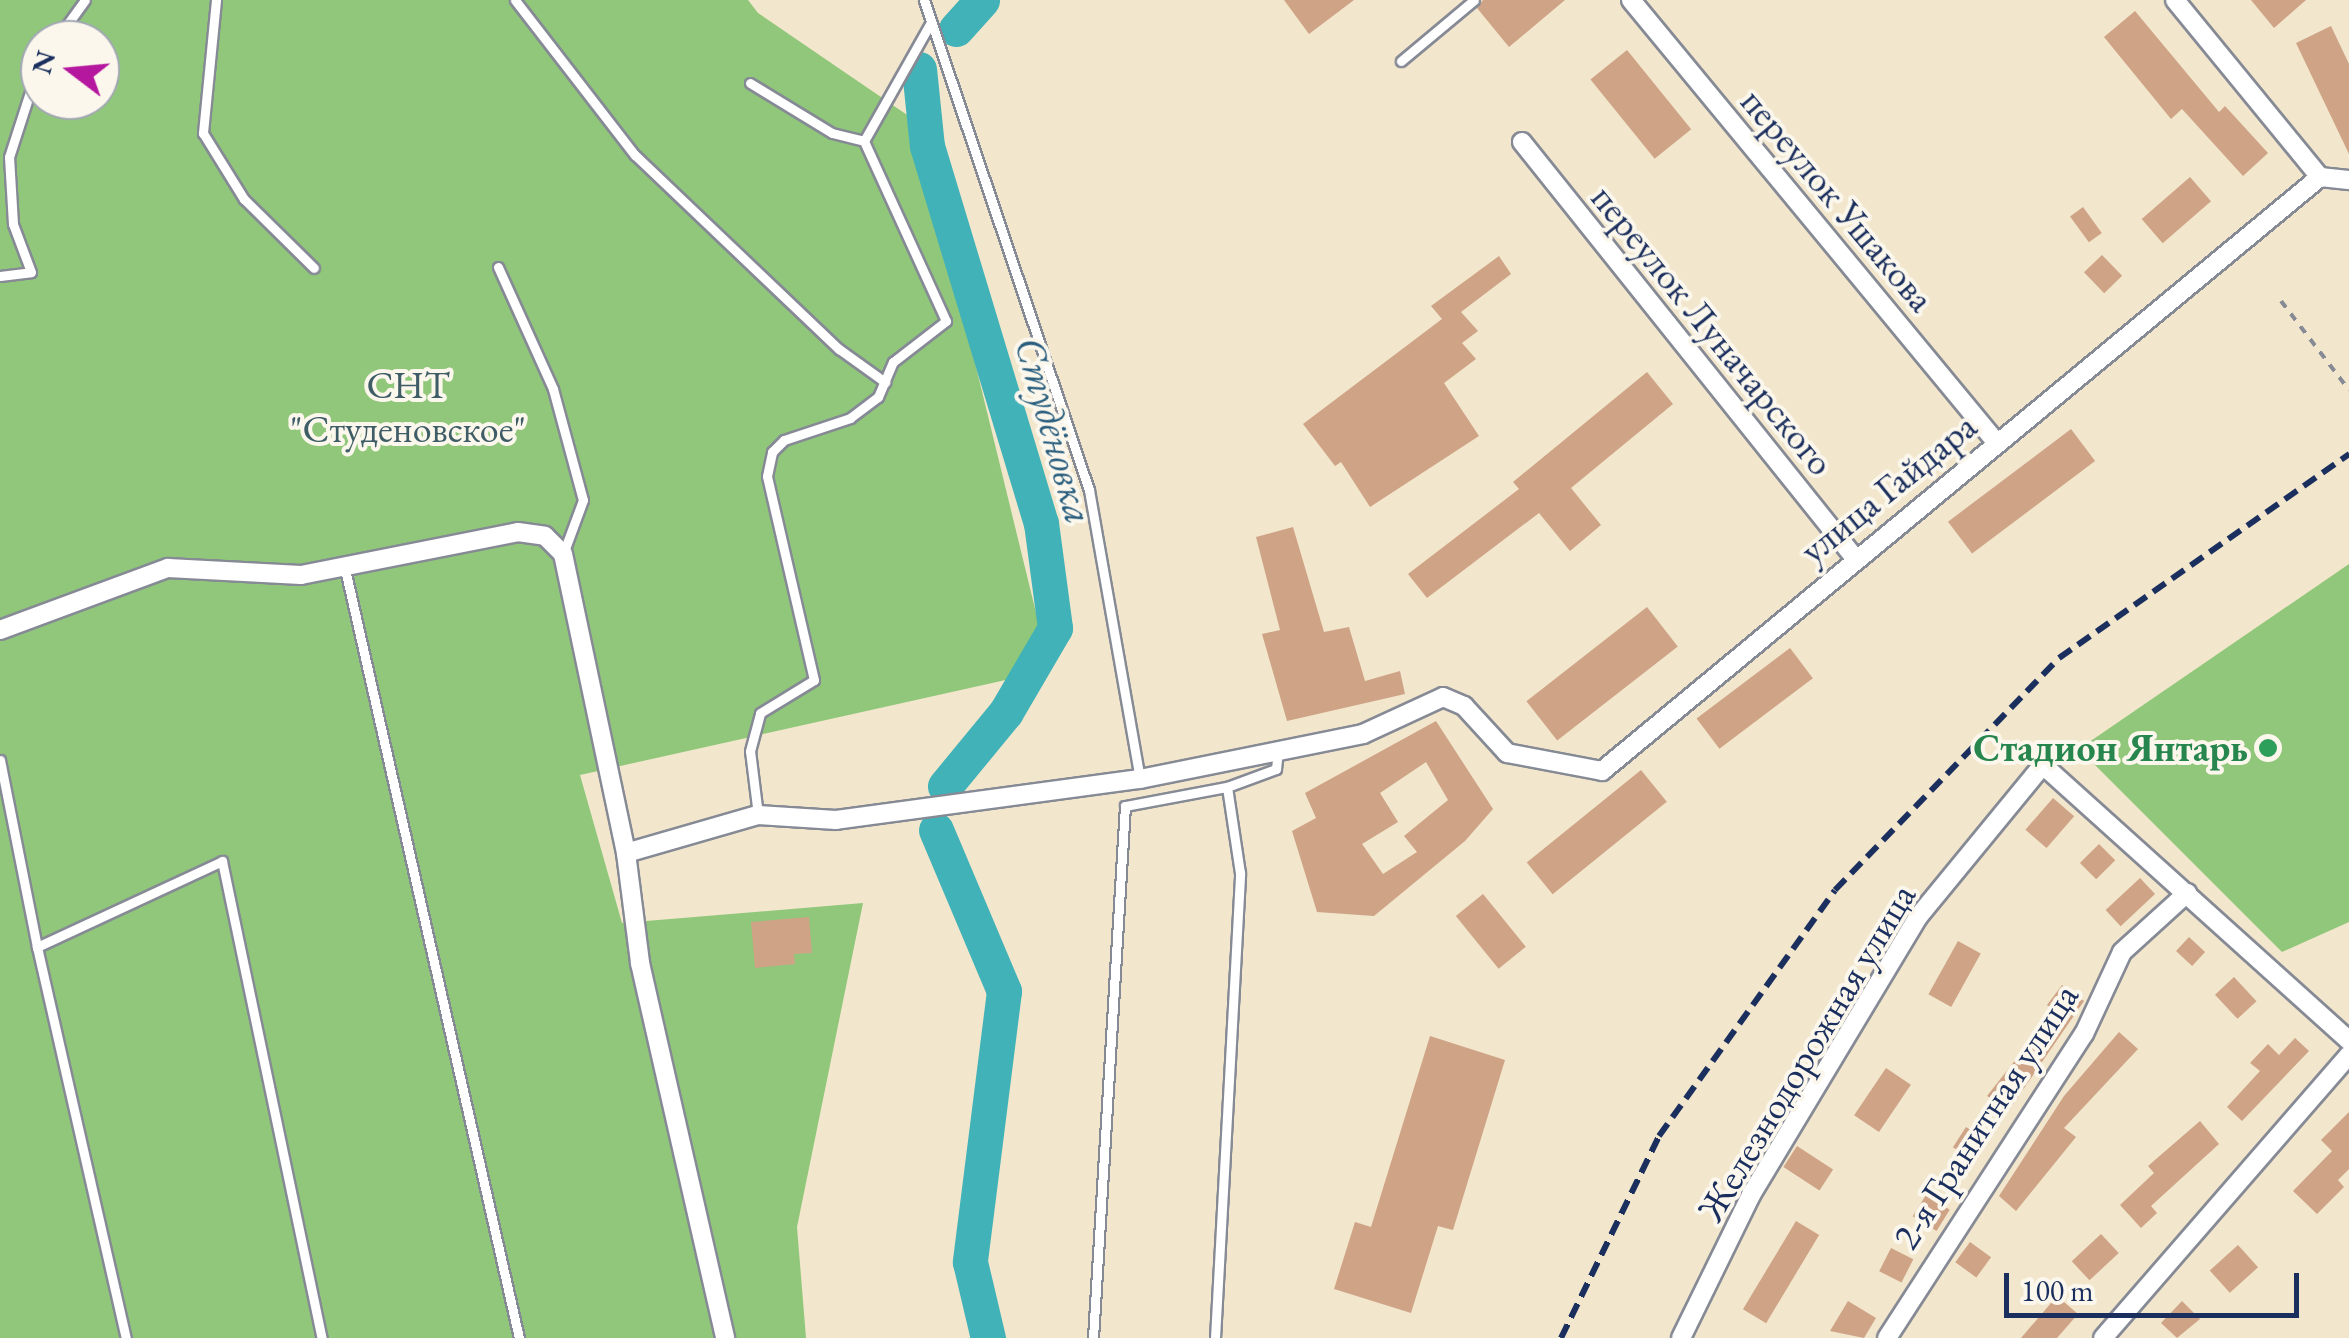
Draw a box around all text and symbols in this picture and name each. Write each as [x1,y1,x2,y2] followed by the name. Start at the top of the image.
[20,20,120,120] north arrow
[23,46,64,78] text: N
[1732,79,1944,321] street label: переулок Ушакова
[1582,176,1844,484] street label: переулок Луначарского
[1006,331,1104,529] water label: Студёновка
[290,362,526,452] park label: СНТ "Студеновское"
[1791,403,1985,573] street label: улица Гайдара
[1973,725,2248,771] place label: Стадион Янтарь
[2257,737,2279,759] marker: Стадион Янтарь
[1687,875,1925,1229] street label: Железнодорожная улица
[1882,975,2088,1257] street label: 2-я Гранитная улица
[2009,1253,2304,1315] scale bar
[2021,1271,2094,1310] text: 100 m

